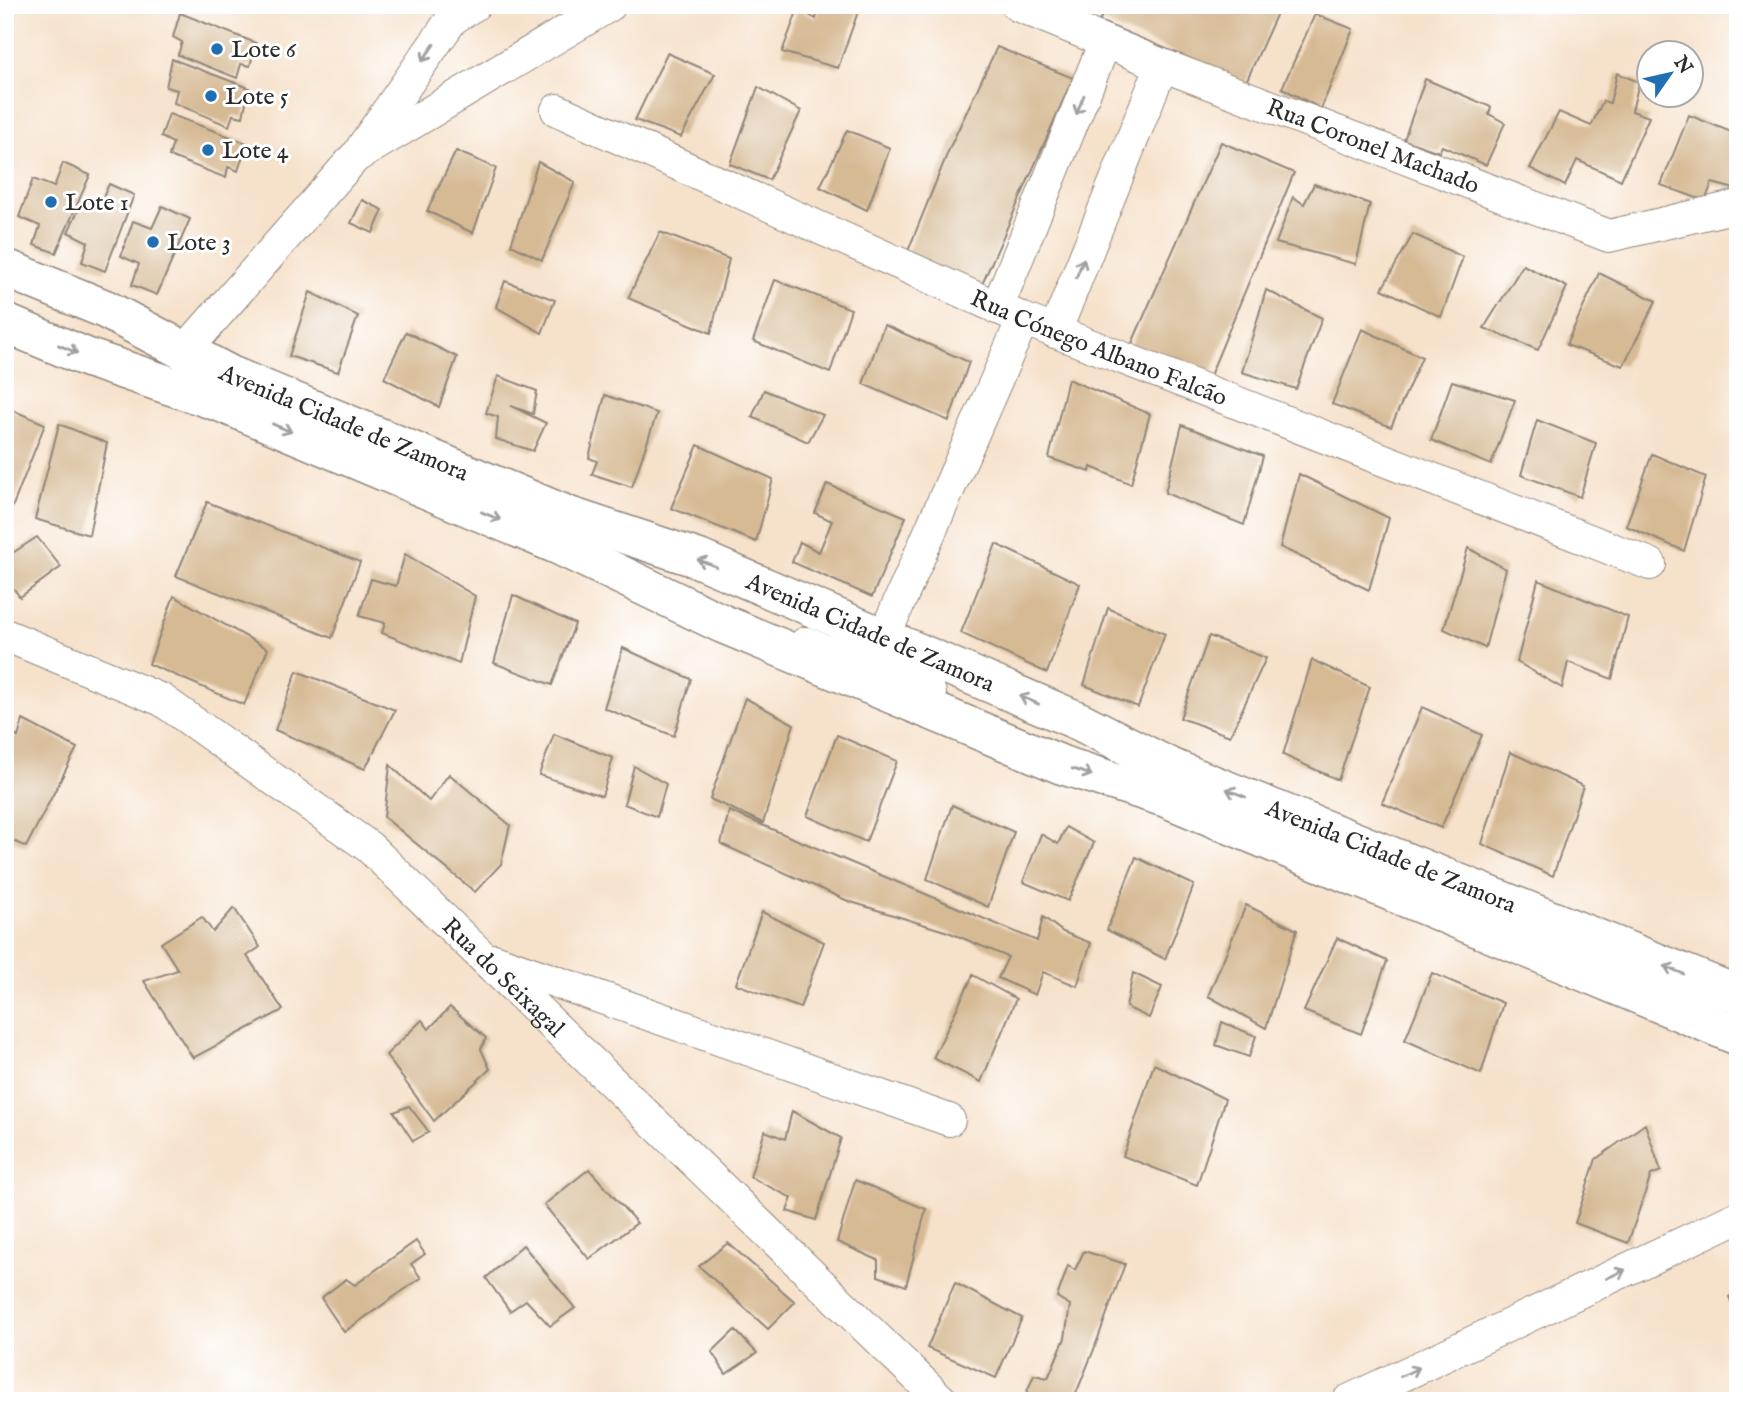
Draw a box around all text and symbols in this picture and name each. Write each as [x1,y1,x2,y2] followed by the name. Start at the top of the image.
[231,35,297,66] place label: Lote 6
[1634,38,1704,108] north arrow
[209,41,225,57] marker: Lote 6
[421,43,435,62] one-way arrow
[1667,51,1697,80] text: N
[225,82,289,113] place label: Lote 5
[203,88,219,104] marker: Lote 5
[1262,92,1484,202] street label: Rua Coronel Machado
[1072,94,1085,116] one-way arrow
[222,136,289,167] place label: Lote 4
[200,142,216,158] marker: Lote 4
[65,188,129,219] place label: Lote 1
[43,194,59,210] marker: Lote 1
[167,228,231,259] place label: Lote 3
[145,234,161,250] marker: Lote 3
[1074,258,1087,280] one-way arrow
[965,284,1231,414] street label: Rua Cónego Albano Falcão
[57,344,79,357] one-way arrow
[212,357,473,490] street label: Avenida Cidade de Zamora
[270,422,292,435] one-way arrow
[480,511,502,524] one-way arrow
[697,555,718,568] one-way arrow
[740,566,999,701] street label: Avenida Cidade de Zamora
[1019,692,1040,705] one-way arrow
[1071,766,1093,779] one-way arrow
[1226,786,1247,799] one-way arrow
[1260,793,1521,922] street label: Avenida Cidade de Zamora
[435,912,571,1045] street label: Rua do Seixagal
[1664,962,1686,975] one-way arrow
[1604,1267,1626,1280] one-way arrow
[1399,1364,1420,1378] one-way arrow

